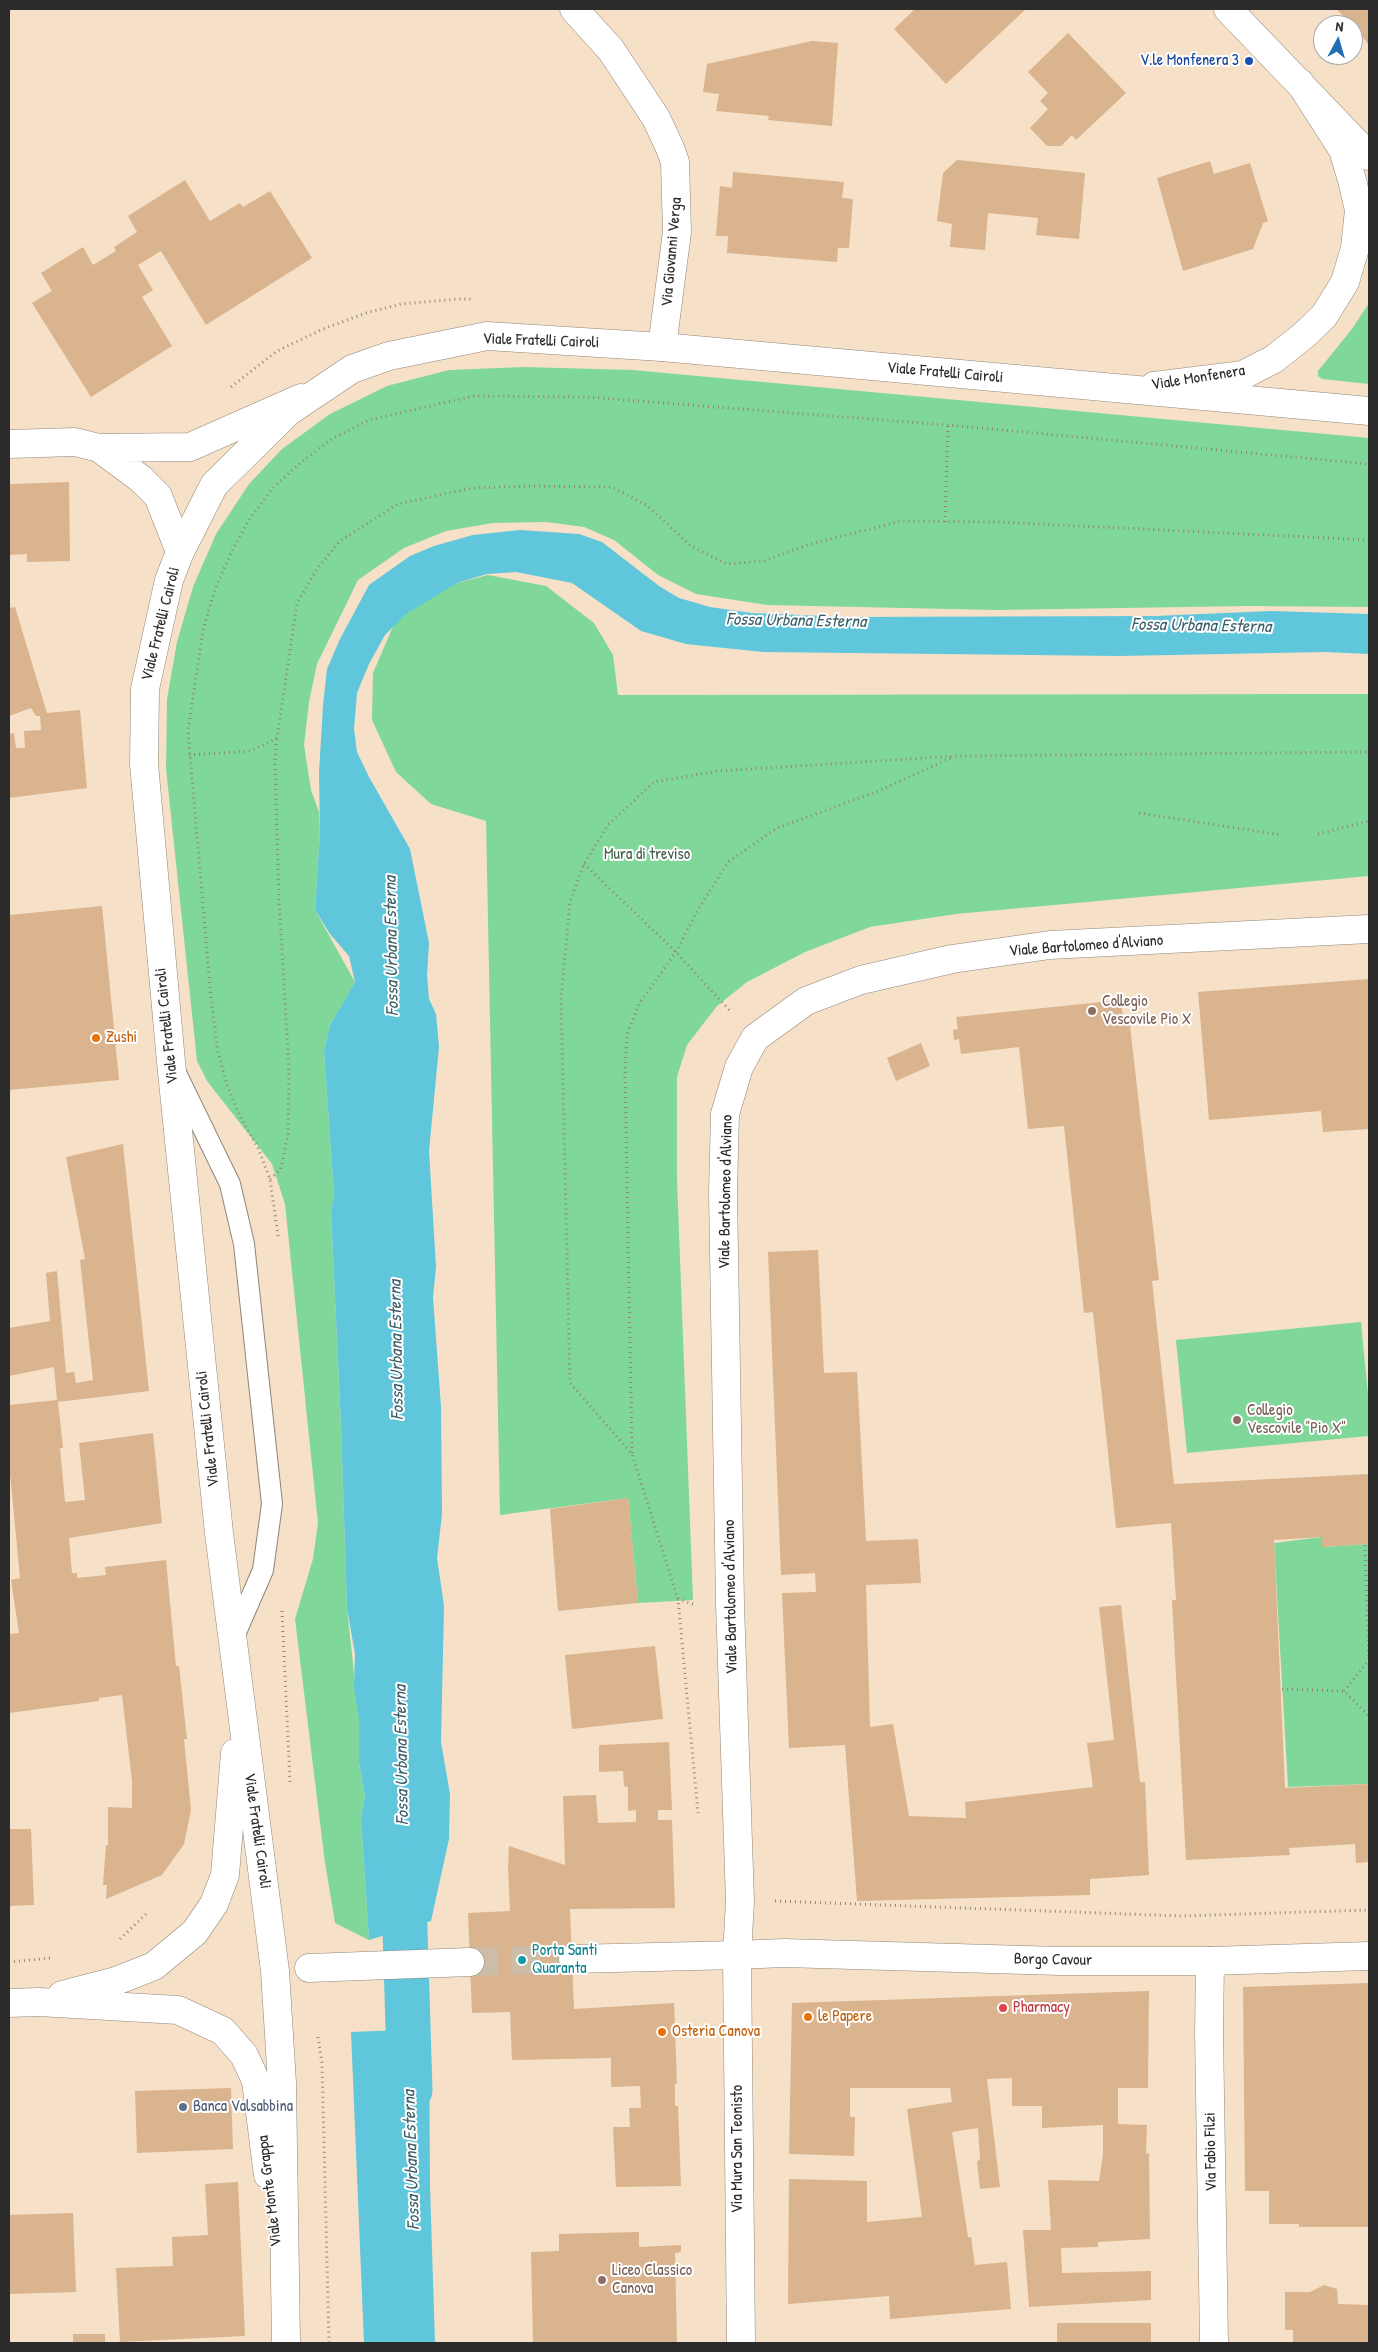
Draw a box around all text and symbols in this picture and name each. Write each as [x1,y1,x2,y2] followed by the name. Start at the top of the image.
[1313,15,1363,65] north arrow
[1335,16,1344,35] text: N
[1140,51,1239,71] place label: V.le Monfenera 3
[1243,55,1255,67] marker: V.le Monfenera 3
[658,197,686,307] street label: Via Giovanni Verga
[482,329,600,353] street label: Viale Fratelli Cairoli
[886,358,1004,388] street label: Viale Fratelli Cairoli
[1150,361,1246,395] street label: Viale Monfenera
[138,565,184,683] street label: Viale Fratelli Cairoli
[726,609,866,633] water label: Fossa Urbana Esterna
[1131,614,1271,638] water label: Fossa Urbana Esterna
[604,845,690,865] park label: Mura di treviso
[380,876,404,1016] water label: Fossa Urbana Esterna
[1008,931,1164,961] street label: Viale Bartolomeo d'Alviano
[151,967,183,1085] street label: Viale Fratelli Cairoli
[1102,992,1191,1030] place label: Collegio Vescovile Pio X
[1086,1005,1098,1017] marker: Collegio Vescovile Pio X
[106,1028,137,1048] place label: Zushi
[90,1032,102,1044] marker: Zushi
[715,1115,737,1269] street label: Viale Bartolomeo d'Alviano
[385,1280,409,1420] water label: Fossa Urbana Esterna
[192,1370,224,1488] street label: Viale Fratelli Cairoli
[1247,1401,1346,1439] place label: Collegio Vescovile "Pio X"
[1231,1414,1243,1426] marker: Collegio Vescovile "Pio X"
[720,1520,742,1674] street label: Viale Bartolomeo d'Alviano
[390,1685,414,1825] water label: Fossa Urbana Esterna
[239,1772,275,1890] street label: Viale Fratelli Cairoli
[532,1941,598,1979] place label: Porta Santi Quaranta
[1014,1950,1092,1970] street label: Borgo Cavour
[516,1954,528,1966] marker: Porta Santi Quaranta
[1013,1998,1070,2018] place label: Pharmacy
[997,2002,1009,2014] marker: Pharmacy
[818,2007,872,2027] place label: le Papere
[802,2011,814,2023] marker: le Papere
[672,2022,760,2042] place label: Osteria Canova
[656,2026,668,2038] marker: Osteria Canova
[728,2085,748,2213] street label: Via Mura San Teonisto
[399,2090,425,2230] water label: Fossa Urbana Esterna
[193,2097,293,2117] place label: Banca Valsabbina
[177,2101,189,2113] marker: Banca Valsabbina
[1201,2112,1221,2192] street label: Via Fabio Filzi
[254,2134,286,2248] street label: Viale Monte Grappa
[612,2261,692,2299] place label: Liceo Classico Canova
[596,2274,608,2286] marker: Liceo Classico Canova

